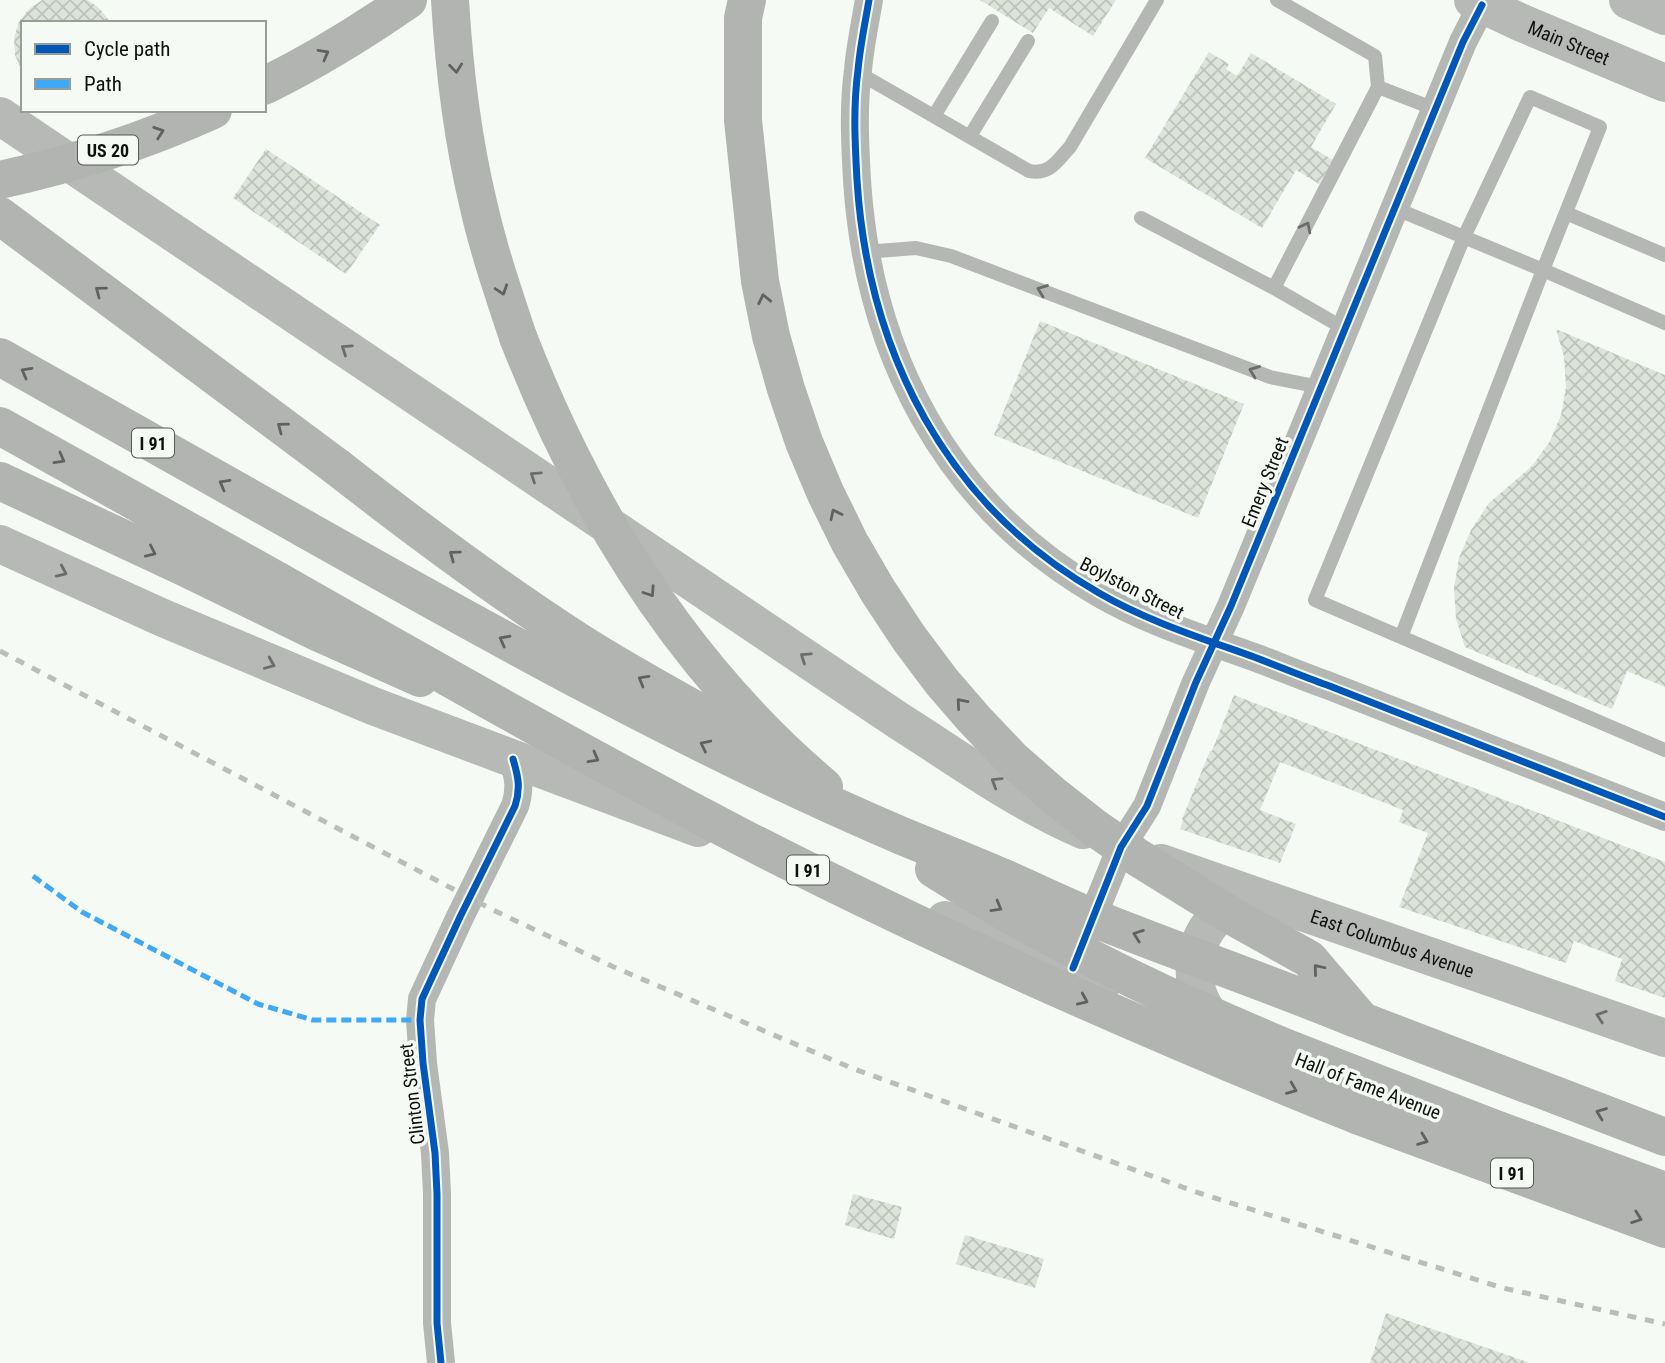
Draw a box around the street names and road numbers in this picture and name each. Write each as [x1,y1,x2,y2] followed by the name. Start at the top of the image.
[1525,15,1613,70] street label: Main Street
[78,135,138,164] road number: US 20
[132,428,174,458] road number: I 91
[1236,433,1294,531] street label: Emery Street
[1076,552,1188,624] street label: Boylston Street
[787,856,829,884] road number: I 91
[1308,904,1477,982] street label: East Columbus Avenue
[394,1042,430,1146] street label: Clinton Street
[1292,1048,1444,1124] street label: Hall of Fame Avenue
[1491,1158,1533,1188] road number: I 91

